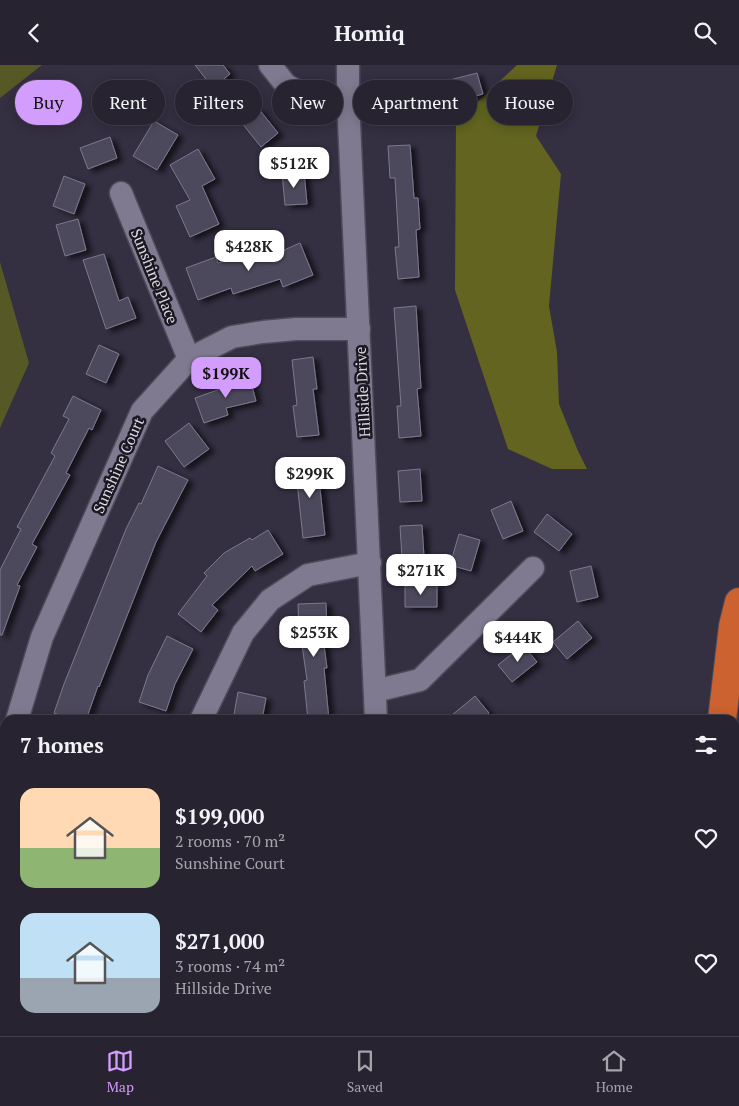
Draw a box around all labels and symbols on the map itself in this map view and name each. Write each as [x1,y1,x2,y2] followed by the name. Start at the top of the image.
[259,147,329,189] pin: $512K
[127,226,183,326] street label: Sunshine Place
[214,229,284,272] pin: $428K
[350,346,374,438] street label: Hillside Drive
[191,357,261,399] pin: $199K
[88,413,148,516] street label: Sunshine Court
[275,457,345,499] pin: $299K
[386,553,456,596] pin: $271K
[279,615,349,658] pin: $253K
[483,621,553,663] pin: $444K

